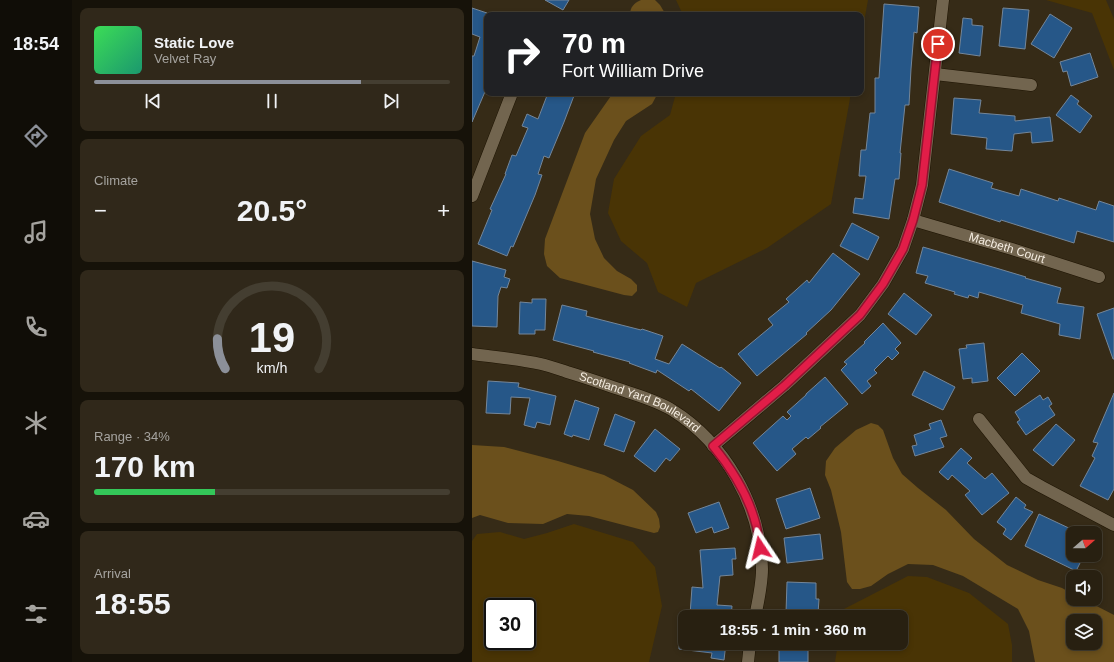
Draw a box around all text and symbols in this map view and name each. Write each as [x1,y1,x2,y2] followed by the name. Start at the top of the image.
[921,27,955,61] pin
[496,28,548,80] icon: right
[562,28,626,59] text: 70 m
[927,33,949,55] icon: arrive
[13,34,59,54] text: 18:54
[154,34,234,51] text: Static Love
[154,51,216,66] text: Velvet Ray
[562,61,704,81] text: Fort William Drive
[142,90,164,112] icon: previous
[261,90,283,112] icon: pause
[380,90,402,112] icon: next
[22,122,50,150] icon: directions
[94,173,138,188] text: Climate
[237,194,307,227] text: 20.5°
[94,198,107,223] text: −
[437,198,450,223] text: +
[22,218,50,246] icon: music
[967,230,1047,266] street label: Macbeth Court
[22,313,50,341] icon: phone
[249,314,295,361] text: 19
[257,360,288,376] text: km/h
[577,369,703,435] street label: Scotland Yard Boulevard
[22,409,50,437] icon: climate
[94,429,170,444] text: Range · 34%
[94,450,196,483] text: 170 km
[22,505,50,533] icon: car
[1066,526,1102,562] north arrow
[1066,526,1102,650] map controls
[739,527,781,569] position arrow
[94,566,131,581] text: Arrival
[1066,570,1102,606] button: sound
[94,587,171,620] text: 18:55
[484,598,536,650] speed limit sign: 30
[22,600,50,628] icon: filters
[1066,614,1102,650] button: layers
[720,621,866,638] text: 18:55 · 1 min · 360 m

